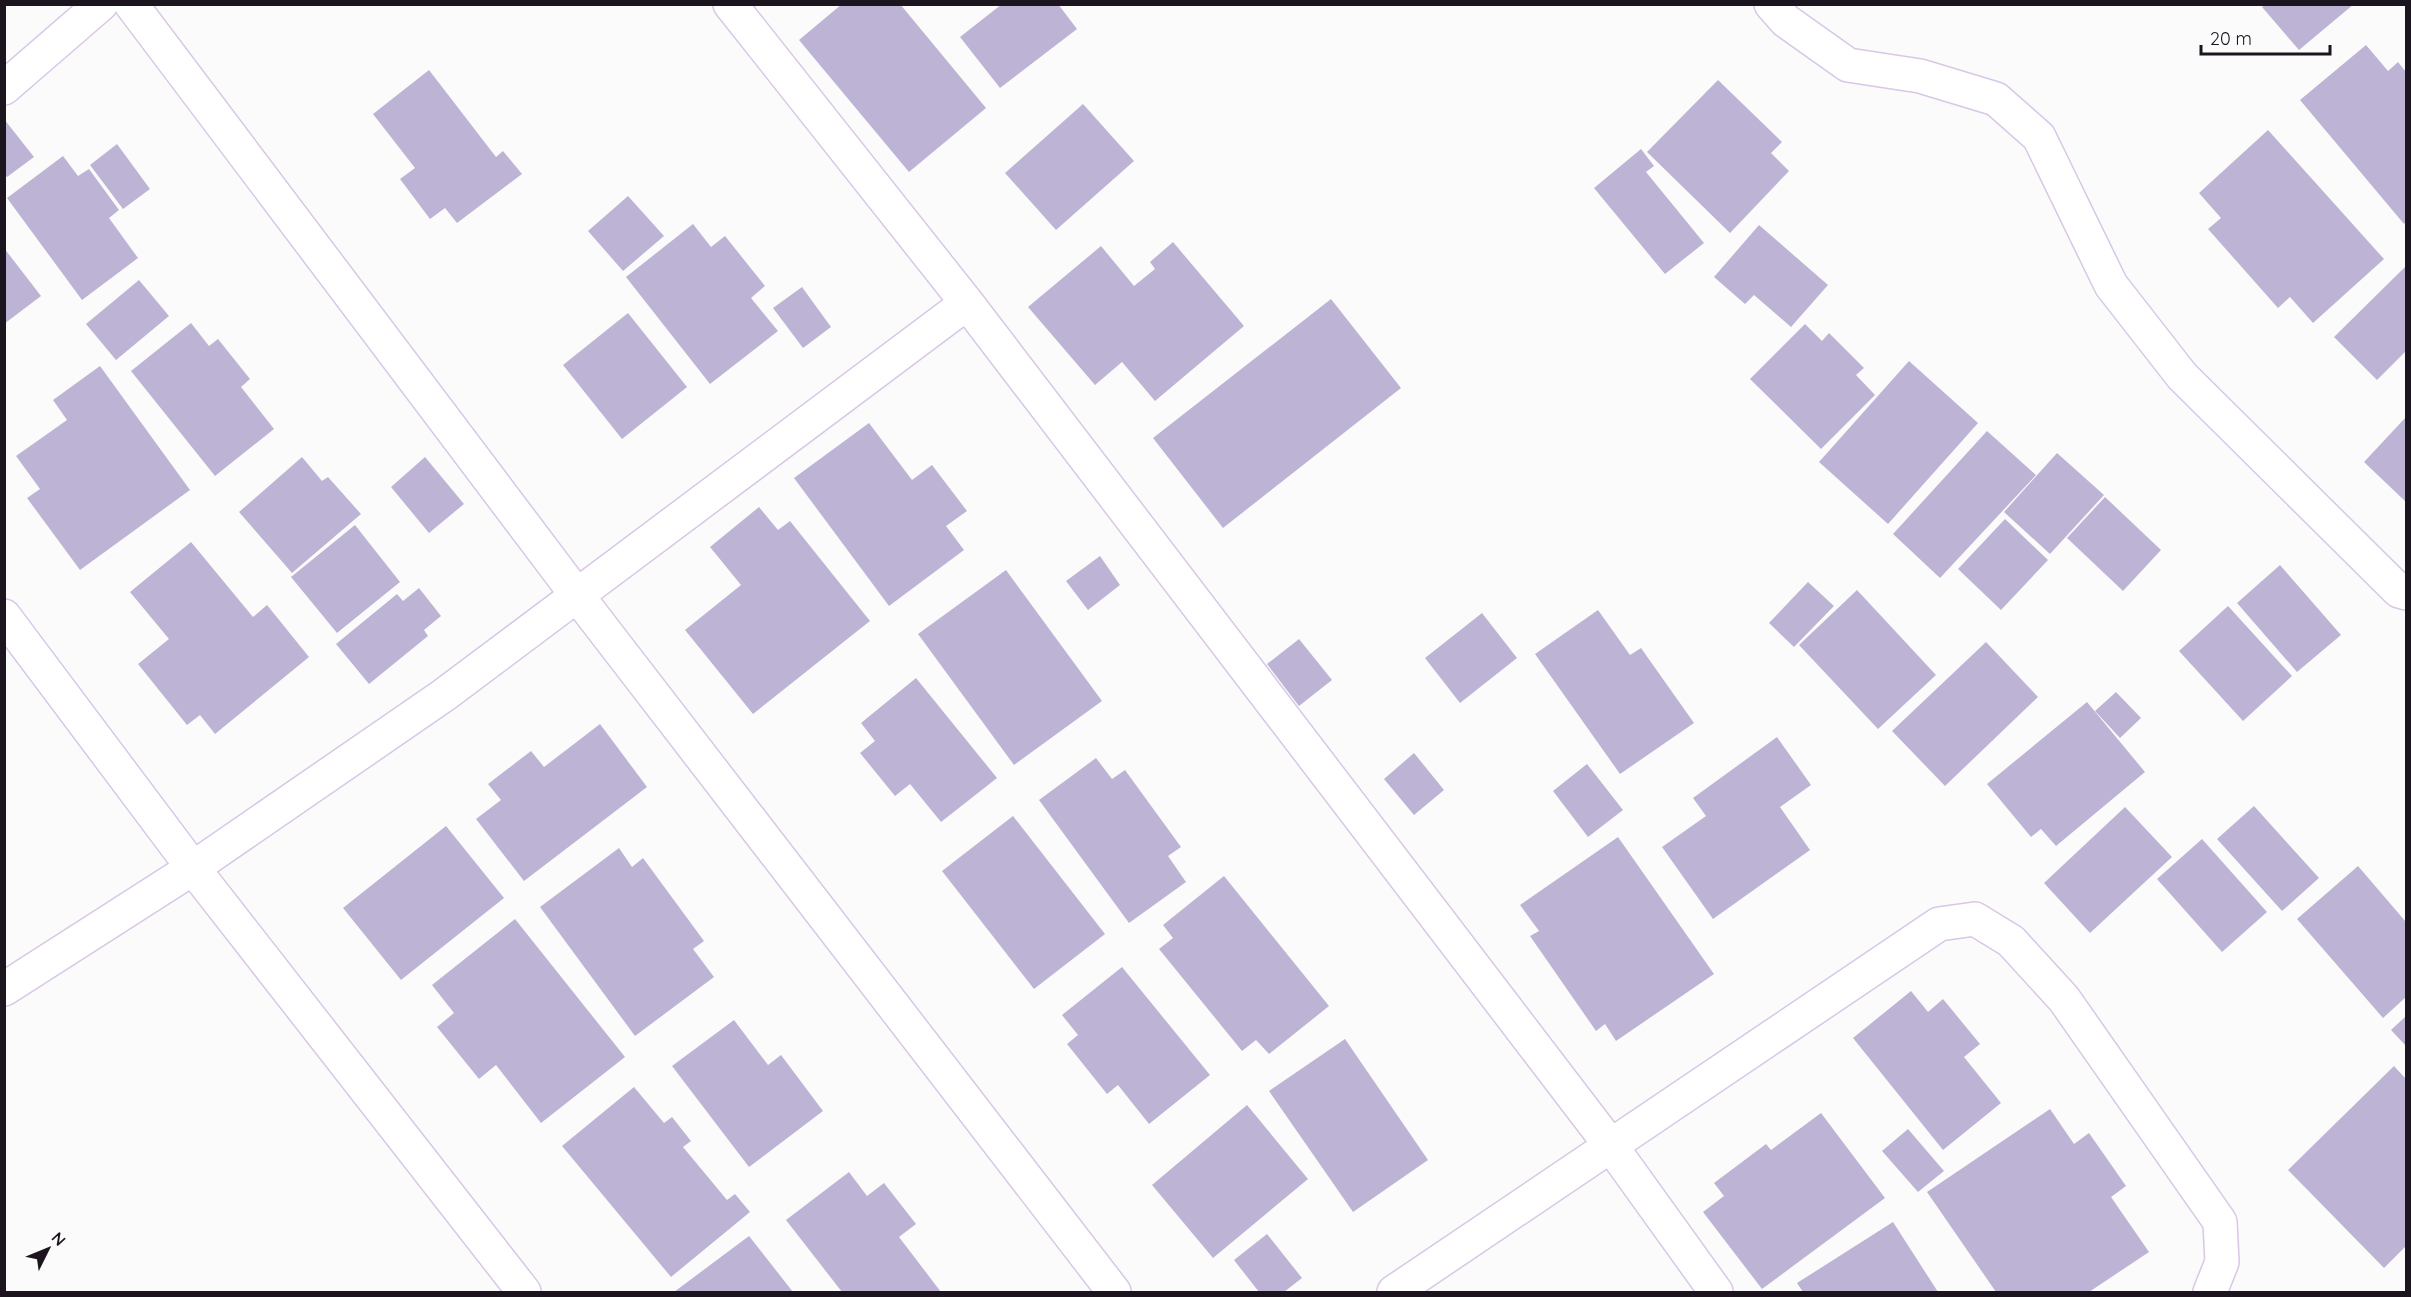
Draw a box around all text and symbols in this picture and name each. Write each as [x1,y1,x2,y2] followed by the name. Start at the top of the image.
[2201,18,2330,56] scale bar
[2210,27,2252,50] text: 20 m
[18,1219,78,1279] north arrow
[48,1228,70,1250] text: N

